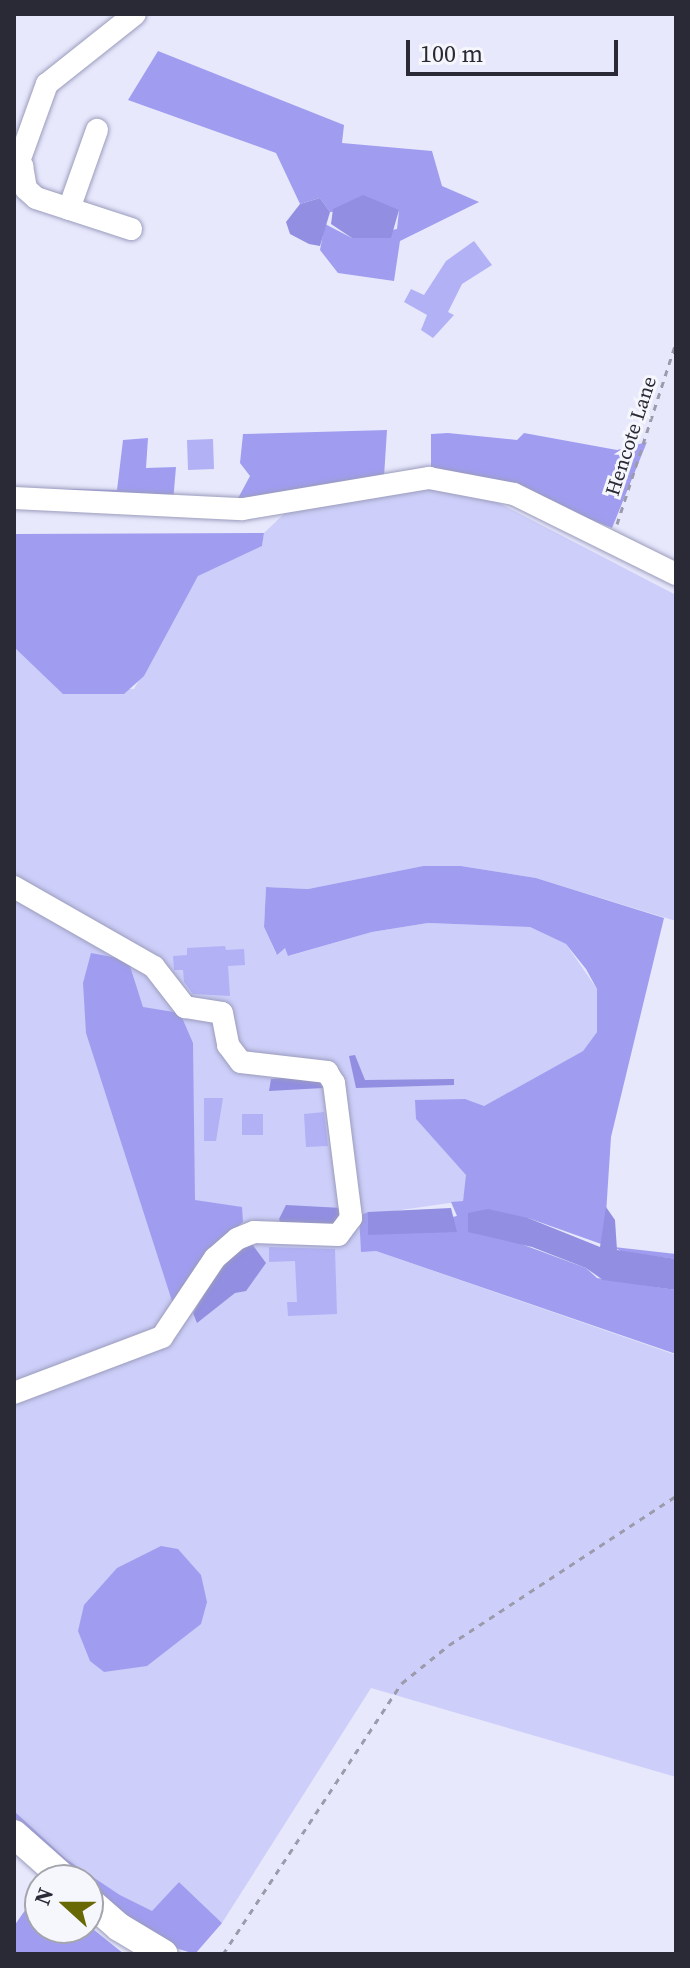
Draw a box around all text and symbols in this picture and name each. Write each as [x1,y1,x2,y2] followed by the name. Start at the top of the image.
[410,24,622,74] scale bar
[420,37,483,70] text: 100 m
[600,373,662,499] street label: Hencote Lane
[24,1864,104,1944] north arrow
[27,1883,60,1909] text: N

